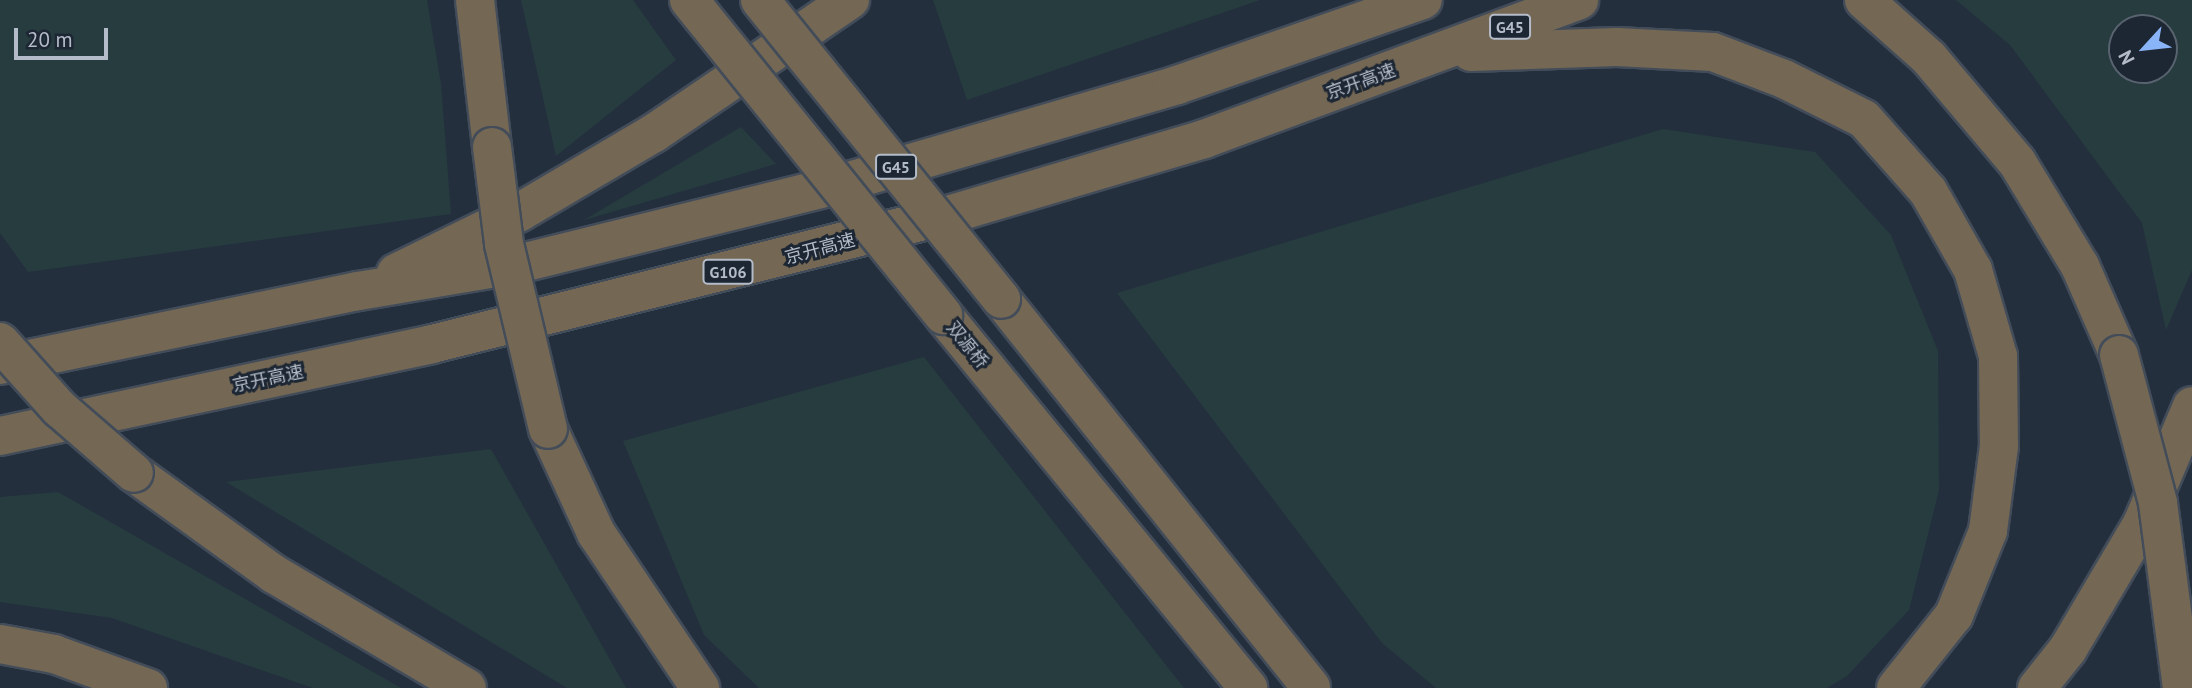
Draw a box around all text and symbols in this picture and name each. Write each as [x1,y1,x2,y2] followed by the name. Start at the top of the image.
[18,14,112,58] scale bar
[2108,14,2178,84] north arrow
[1489,15,1531,40] road number: G45
[27,26,73,53] text: 20 m
[2113,47,2140,69] text: N
[1323,60,1399,104] street label: 京开高速
[875,154,917,180] road number: G45
[782,229,858,269] street label: 京开高速
[702,260,754,284] road number: G106
[942,317,992,373] street label: 双源桥
[231,361,305,397] street label: 京开高速

